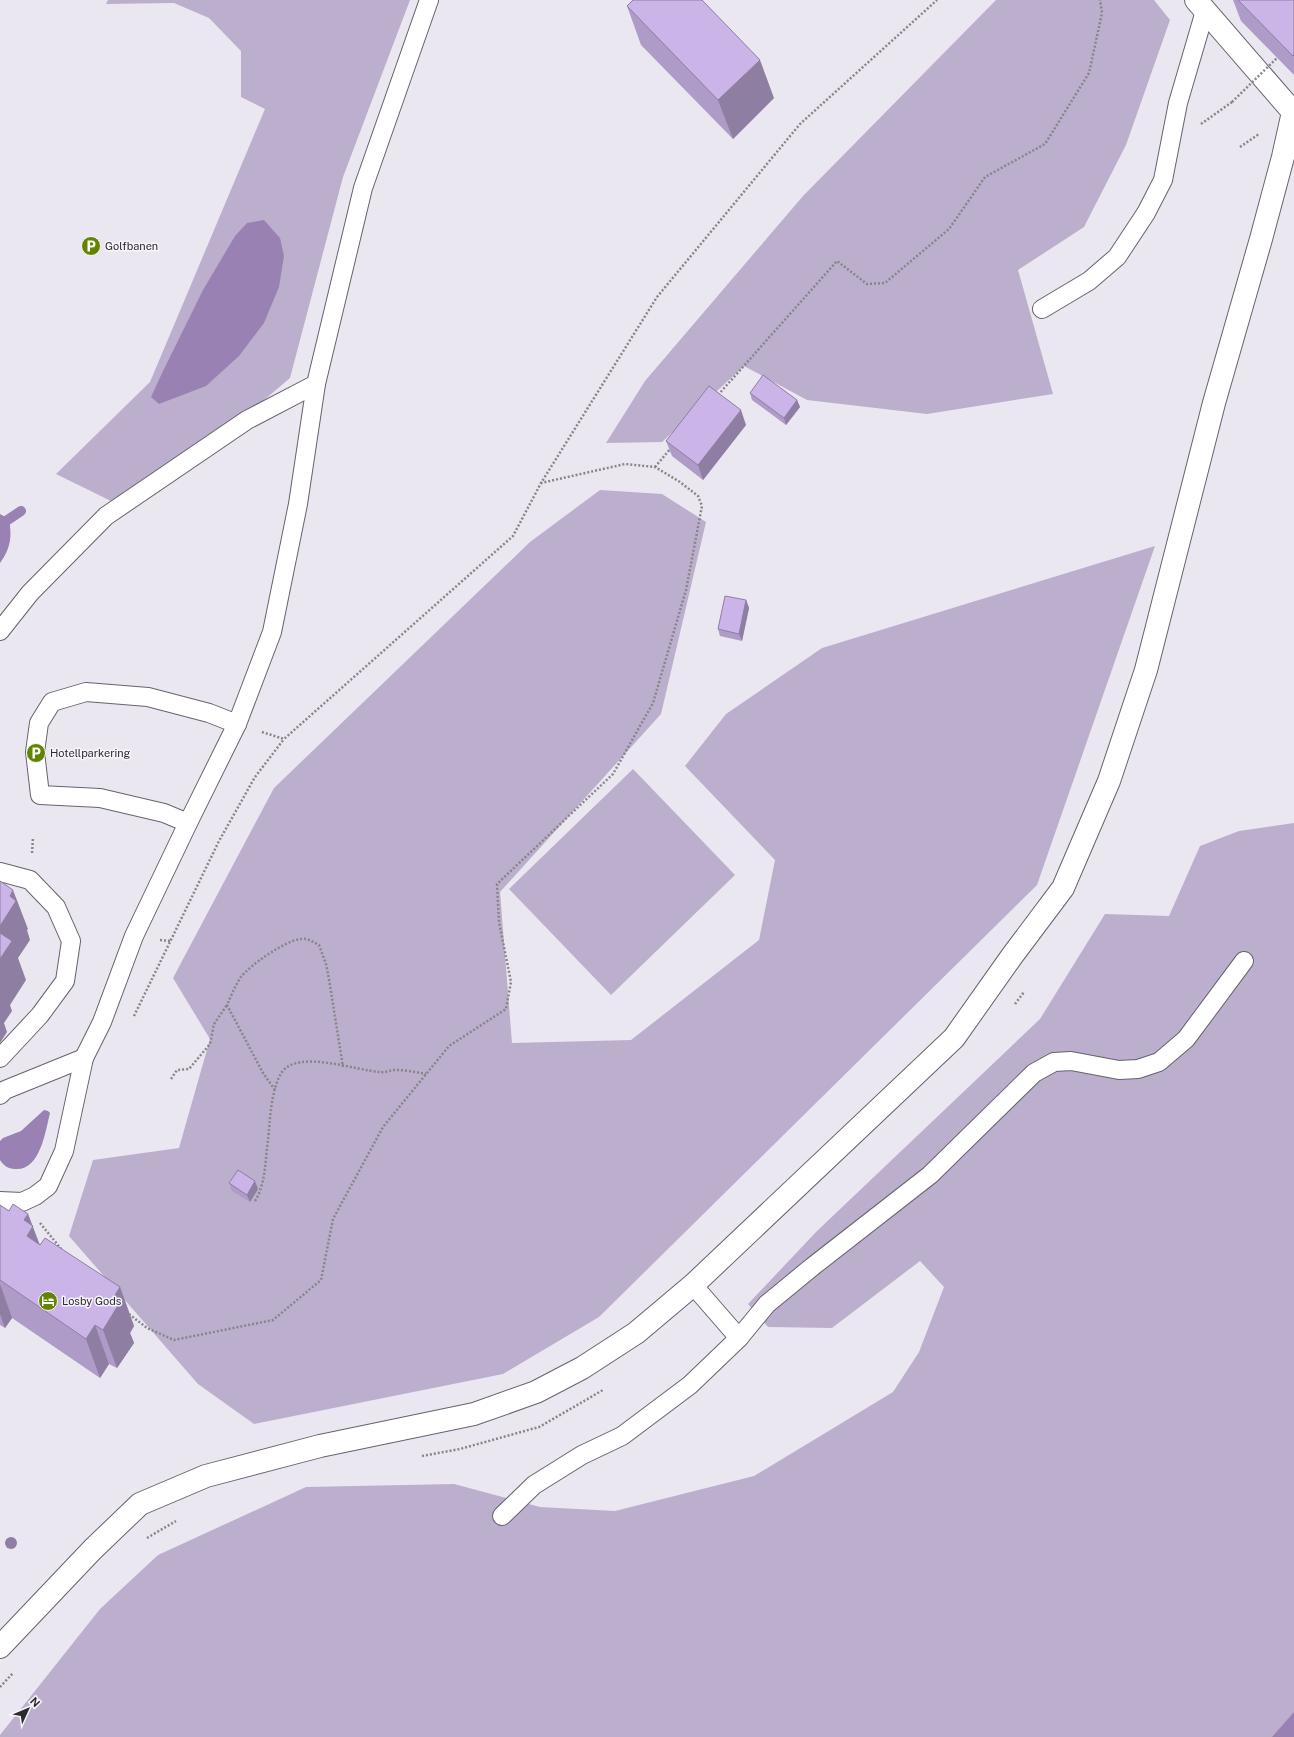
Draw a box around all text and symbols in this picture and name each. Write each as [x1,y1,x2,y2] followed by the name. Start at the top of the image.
[80,235,102,257] parking icon: Golfbanen
[105,240,158,252] place label: Golfbanen
[25,742,47,764] parking icon: Hotellparkering
[50,747,131,759] place label: Hotellparkering
[37,1290,59,1312] hotel icon: Losby Gods
[62,1295,122,1307] place label: Losby Gods
[8,1689,48,1729] north arrow
[28,1695,42,1709] text: N

